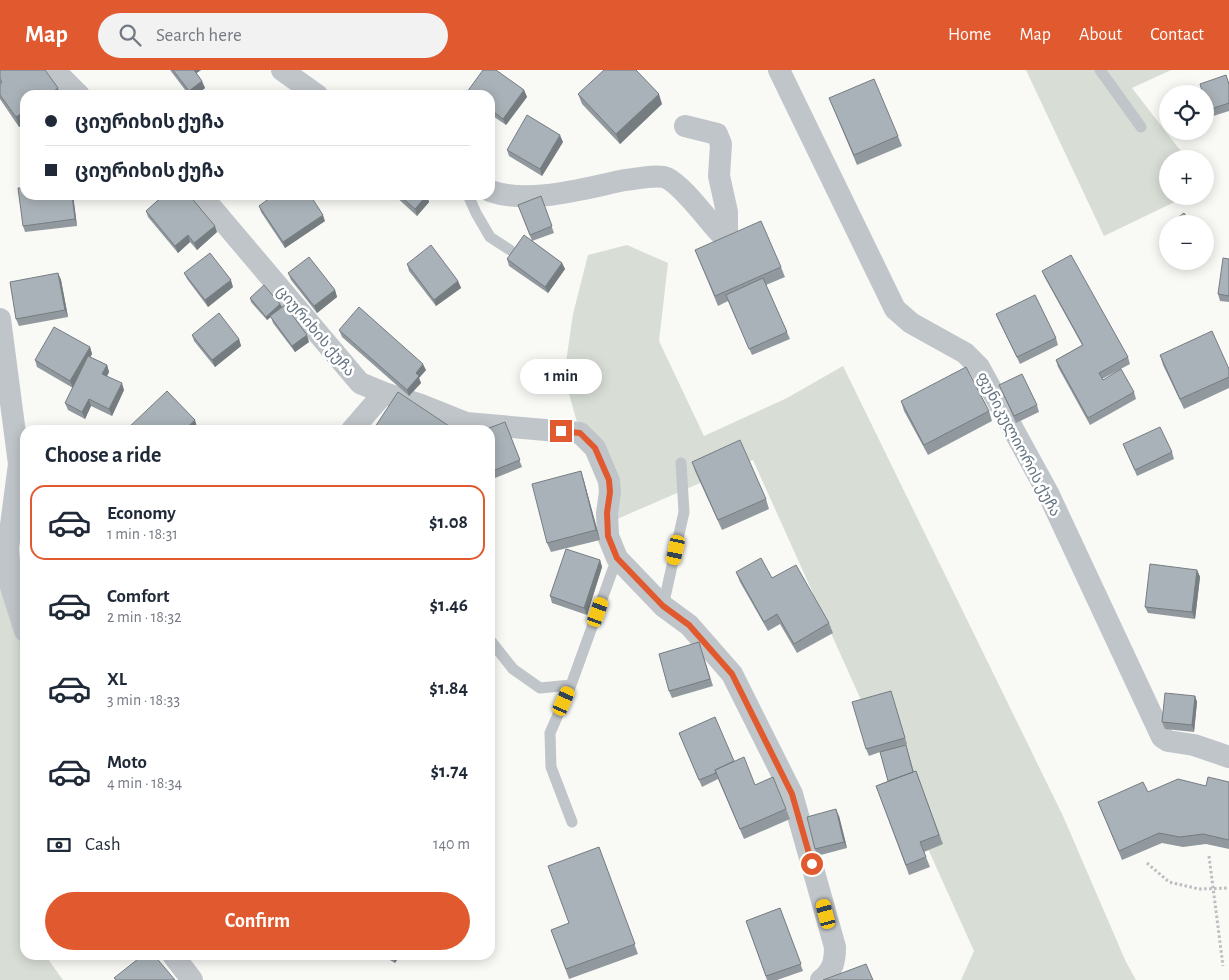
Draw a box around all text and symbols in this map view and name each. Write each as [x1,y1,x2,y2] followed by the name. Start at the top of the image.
[98,13,448,58] search box
[116,21,144,49] icon: search
[25,23,68,47] text: Map
[156,26,242,45] text: Search here
[948,26,991,44] text: Home
[1019,26,1051,44] text: Map
[1079,26,1122,44] text: About
[1150,26,1204,44] text: Contact
[1159,85,1214,270] map controls
[1159,85,1214,140] button: locate
[75,113,224,132] text: ციურიხის ქუჩა
[1159,150,1214,205] button: +
[75,162,224,181] text: ციურიხის ქუჩა
[1159,215,1214,270] button: −
[273,283,357,380] street label: ციურიხის ქუჩა
[520,358,602,394] callout: 1 min
[544,368,578,384] text: 1 min
[973,370,1063,519] street label: ფუნიკულიორის ქუჩა
[550,420,572,442] route end
[45,444,161,466] text: Choose a ride
[47,500,92,545] icon: car
[107,504,176,523] text: Economy
[429,513,468,532] text: $1.08
[107,526,178,542] text: 1 min · 18:31
[665,534,686,566] car
[47,583,92,628] icon: car
[107,587,169,606] text: Comfort
[585,595,610,629] car
[430,596,468,615] text: $1.46
[107,609,181,625] text: 2 min · 18:32
[47,666,92,711] icon: car
[107,670,127,689] text: XL
[429,679,468,698] text: $1.84
[551,684,576,718] car
[107,692,180,708] text: 3 min · 18:33
[47,749,92,794] icon: car
[107,753,147,772] text: Moto
[430,762,468,781] text: $1.74
[107,775,182,791] text: 4 min · 18:34
[45,831,73,859] icon: cash
[85,835,121,854] text: Cash
[433,836,470,852] text: 140 m
[801,853,823,875] route start
[45,892,470,950] button: Confirm
[814,898,837,930] car

